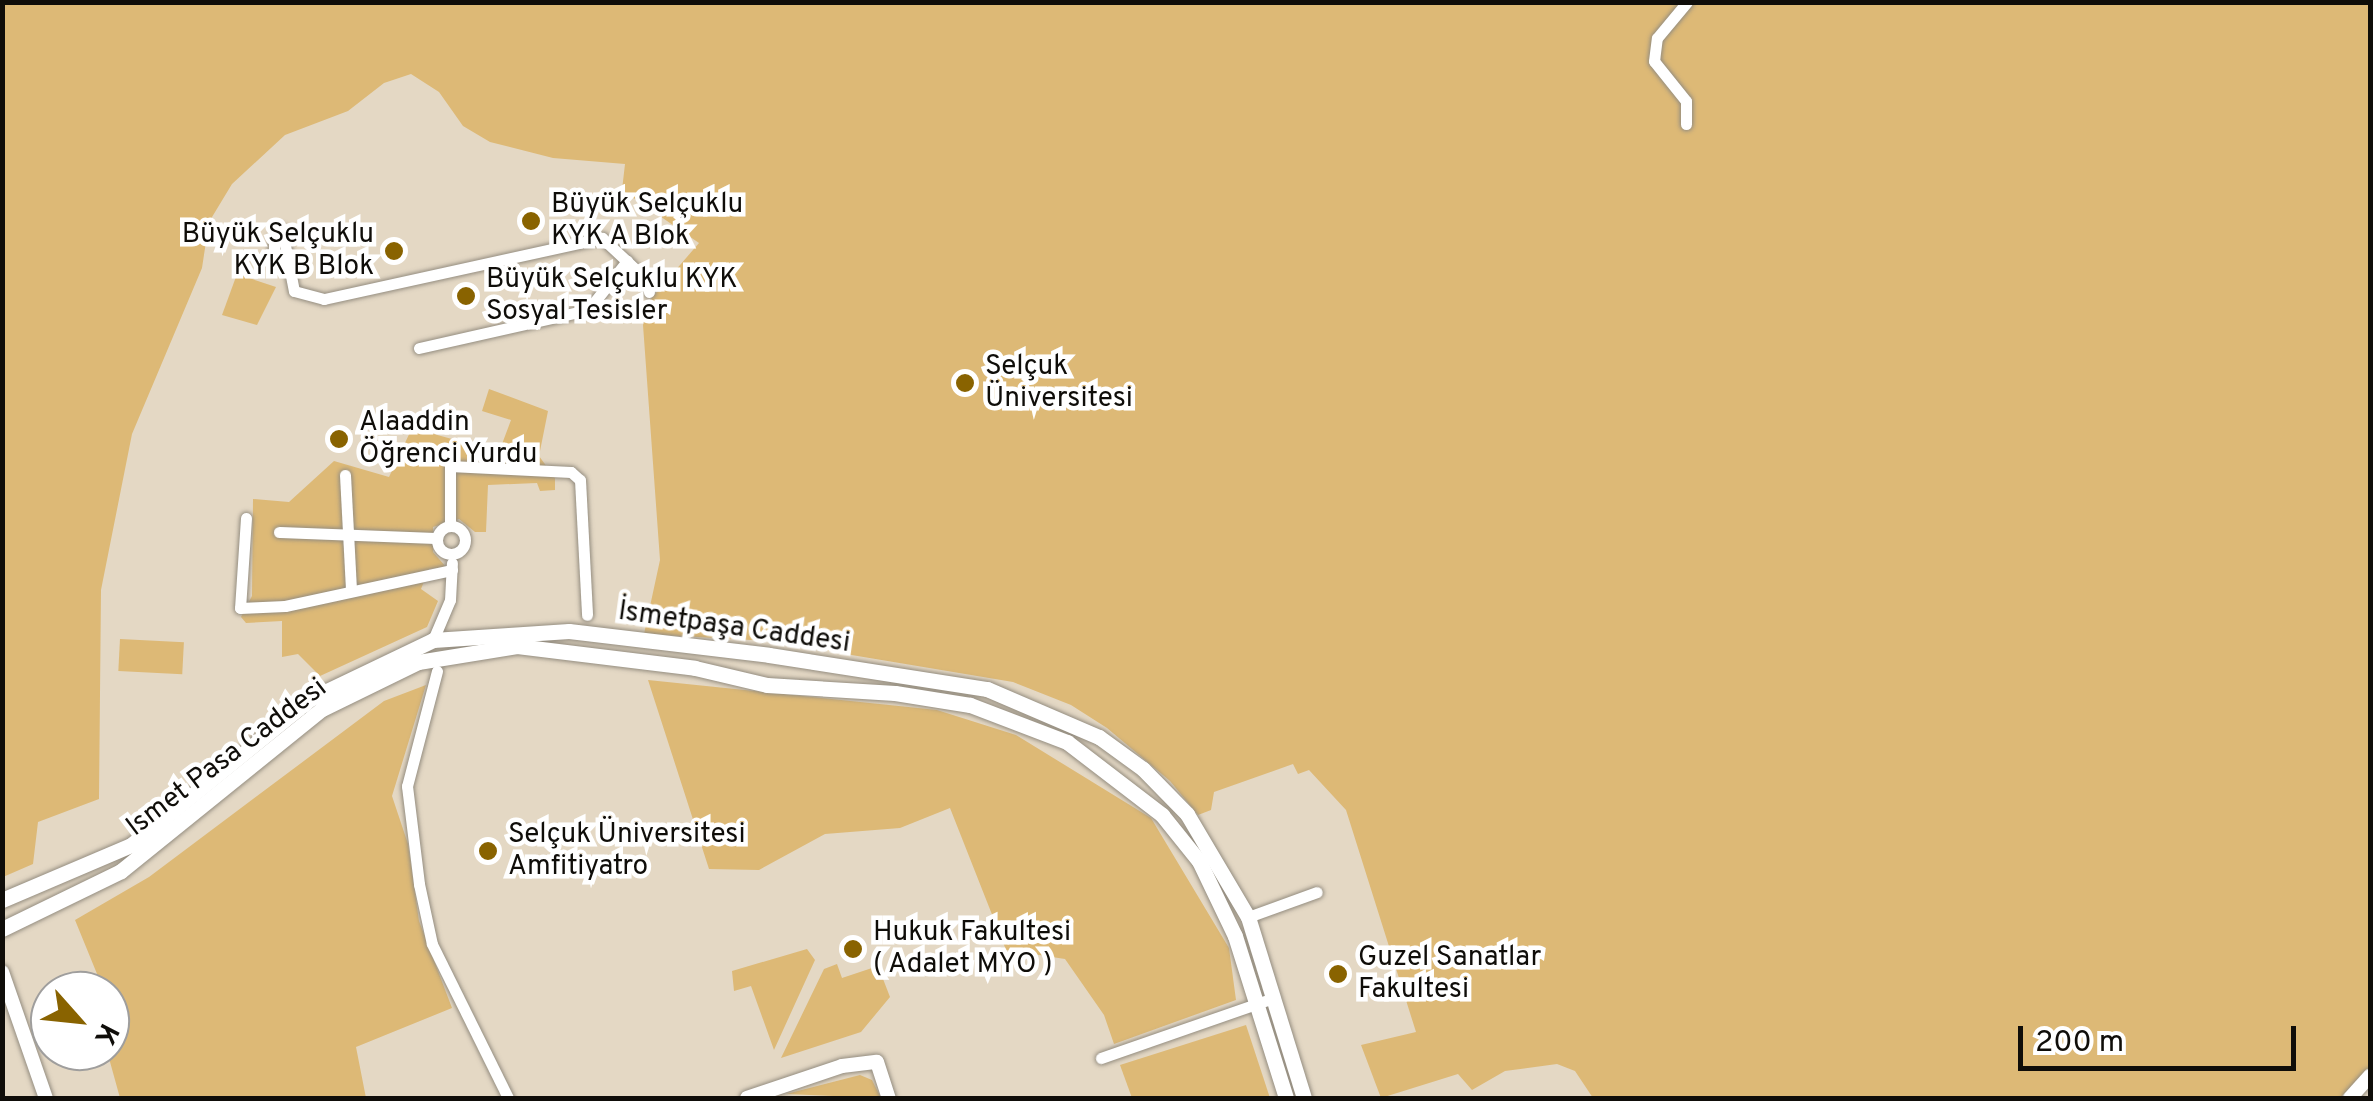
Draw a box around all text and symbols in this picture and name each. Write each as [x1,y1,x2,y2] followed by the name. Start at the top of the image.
[551,188,743,254] place label: Büyük Selçuklu KYK A Blok
[520,210,542,232] marker: Büyük Selçuklu KYK A Blok
[182,218,374,284] place label: Büyük Selçuklu KYK B Blok
[383,240,405,262] marker: Büyük Selçuklu KYK B Blok
[486,263,738,329] place label: Büyük Selçuklu KYK Sosyal Tesisler
[455,285,477,307] marker: Büyük Selçuklu KYK Sosyal Tesisler
[985,350,1133,416] place label: Selçuk Üniversitesi
[954,372,976,394] marker: Selçuk Üniversitesi
[359,406,539,472] place label: Alaaddin Öğrenci Yurdu
[328,428,350,450] marker: Alaaddin Öğrenci Yurdu
[616,595,852,661] street label: İsmetpaşa Caddesi
[120,672,334,844] street label: Ismet Pasa Caddesi
[508,818,745,884] place label: Selçuk Üniversitesi Amfitiyatro
[477,840,499,862] marker: Selçuk Üniversitesi Amfitiyatro
[873,916,1071,982] place label: Hukuk Fakultesi ( Adalet MYO )
[842,938,864,960] marker: Hukuk Fakultesi ( Adalet MYO )
[1358,941,1541,1007] place label: Guzel Sanatlar Fakultesi
[1327,963,1349,985] marker: Guzel Sanatlar Fakultesi
[30,971,130,1071] north arrow
[2023,1006,2300,1068] scale bar
[84,1017,125,1051] text: K
[2035,1025,2124,1062] text: 200 m

